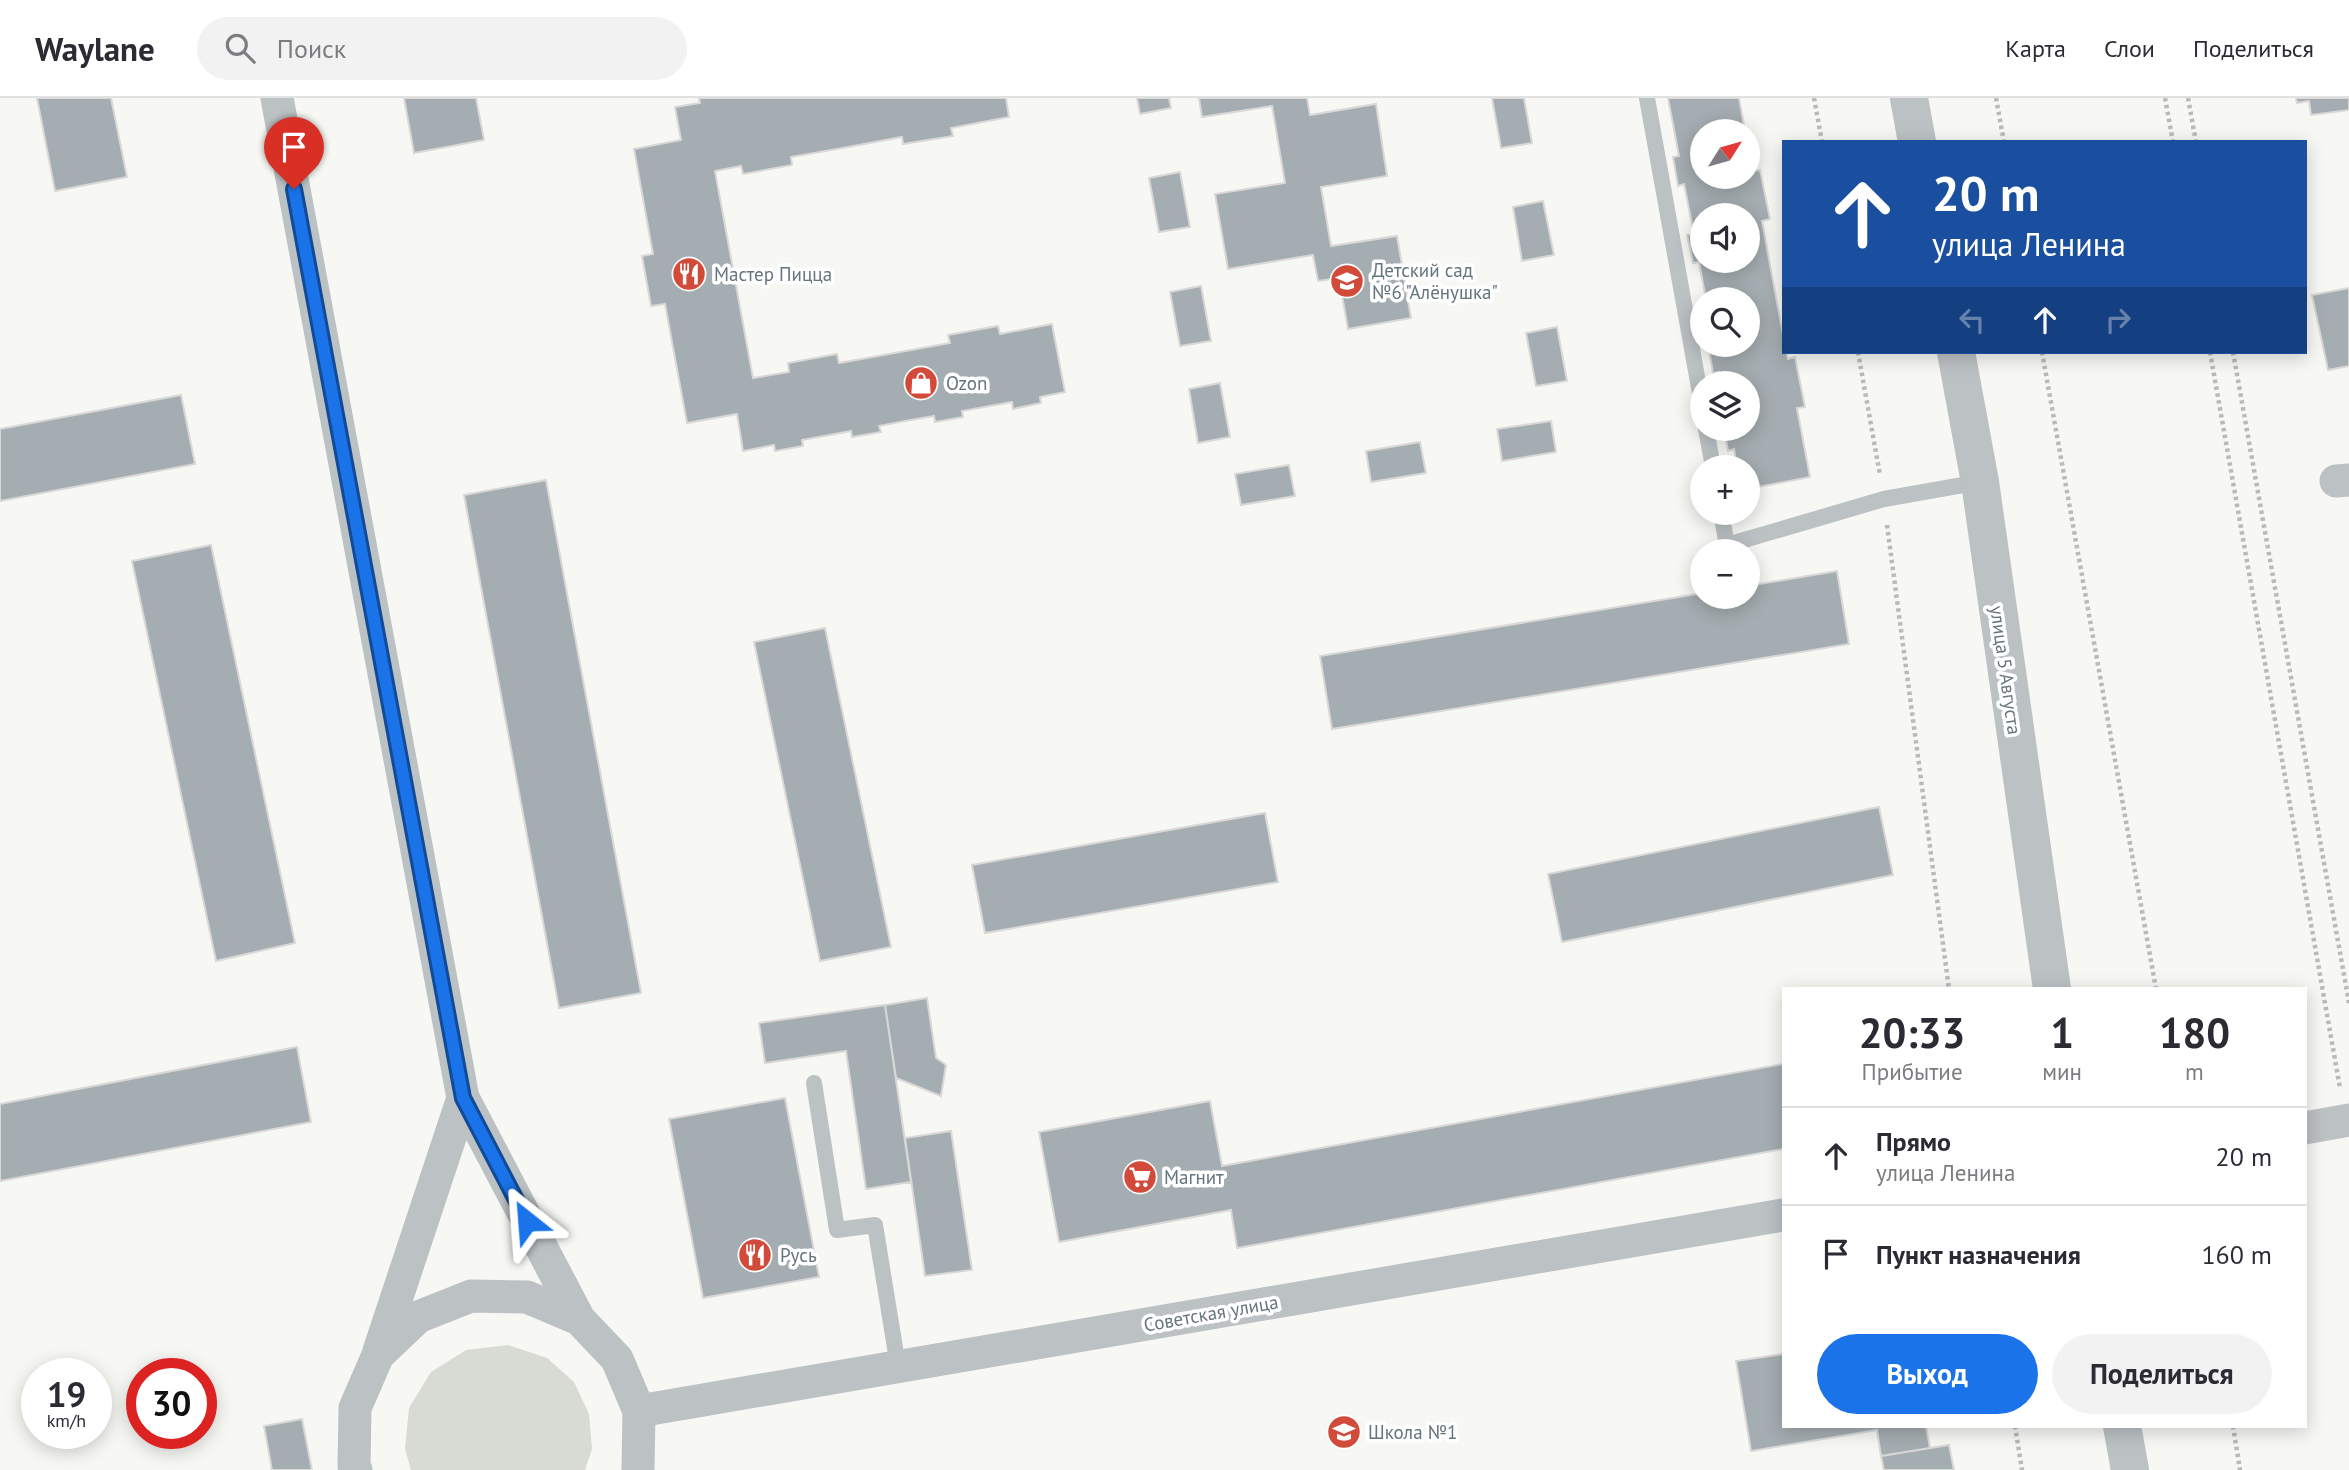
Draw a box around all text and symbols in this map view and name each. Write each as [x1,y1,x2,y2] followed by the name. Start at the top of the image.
[197,17,687,80] search box
[35,27,155,70] text: Waylane
[221,29,259,67] icon: search
[277,32,346,65] text: Поиск
[2005,33,2066,64] text: Карта
[2104,33,2155,64] text: Слои
[2193,33,2314,64] text: Поделиться
[264,117,324,189] pin
[1690,119,1760,189] north arrow
[1690,119,1760,609] map controls
[275,128,313,166] icon: arrive
[1932,161,2039,225] text: 20 m
[1817,168,1908,259] icon: ahead
[1690,203,1760,273] button: sound
[1932,223,2126,265] text: улица Ленина
[670,255,708,293] restaurant icon: Мастер Пицца
[1372,258,1498,304] place label: Детский сад №6 "Алёнушка"
[714,262,832,286] place label: Мастер Пицца
[1328,262,1366,300] school or university icon: Детский сад №6 "Алёнушка"
[1690,287,1760,357] button: search
[1953,301,1991,339] icon: left
[2026,301,2064,339] icon: ahead
[2099,301,2137,339] icon: right
[902,364,940,402] shop icon: Ozon
[946,371,987,395] place label: Ozon
[1690,371,1760,441] button: layers
[1690,455,1760,525] button: +
[1690,539,1760,609] button: −
[1985,604,2027,736] street label: улица 5 Августа
[1859,1005,1965,1060] text: 20:33
[2050,1005,2074,1060] text: 1
[2159,1005,2230,1060] text: 180
[1862,1057,1963,1086] text: Прибытие
[2042,1057,2082,1086] text: мин
[2185,1057,2204,1086] text: m
[1876,1125,1951,1158] text: Прямо
[1817,1137,1855,1175] icon: ahead
[2216,1140,2272,1173] text: 20 m
[1121,1158,1159,1196] supermarket icon: Магнит
[1876,1158,2015,1187] text: улица Ленина
[1164,1165,1224,1189] place label: Магнит
[490,1184,564,1258] position arrow
[1817,1235,1855,1273] icon: arrive
[736,1236,774,1274] restaurant icon: Русь
[1876,1238,2081,1271] text: Пункт назначения
[2201,1238,2272,1271] text: 160 m
[780,1243,817,1267] place label: Русь
[1142,1289,1280,1337] street label: Советская улица
[1817,1334,2038,1414] button: Выход
[2052,1334,2272,1414] button: Поделиться
[126,1358,217,1449] speed limit sign: 30
[47,1371,86,1417] text: 19
[47,1409,86,1432] text: km/h
[1325,1413,1363,1451] school or university icon: Школа №1
[1368,1420,1457,1444] place label: Школа №1

